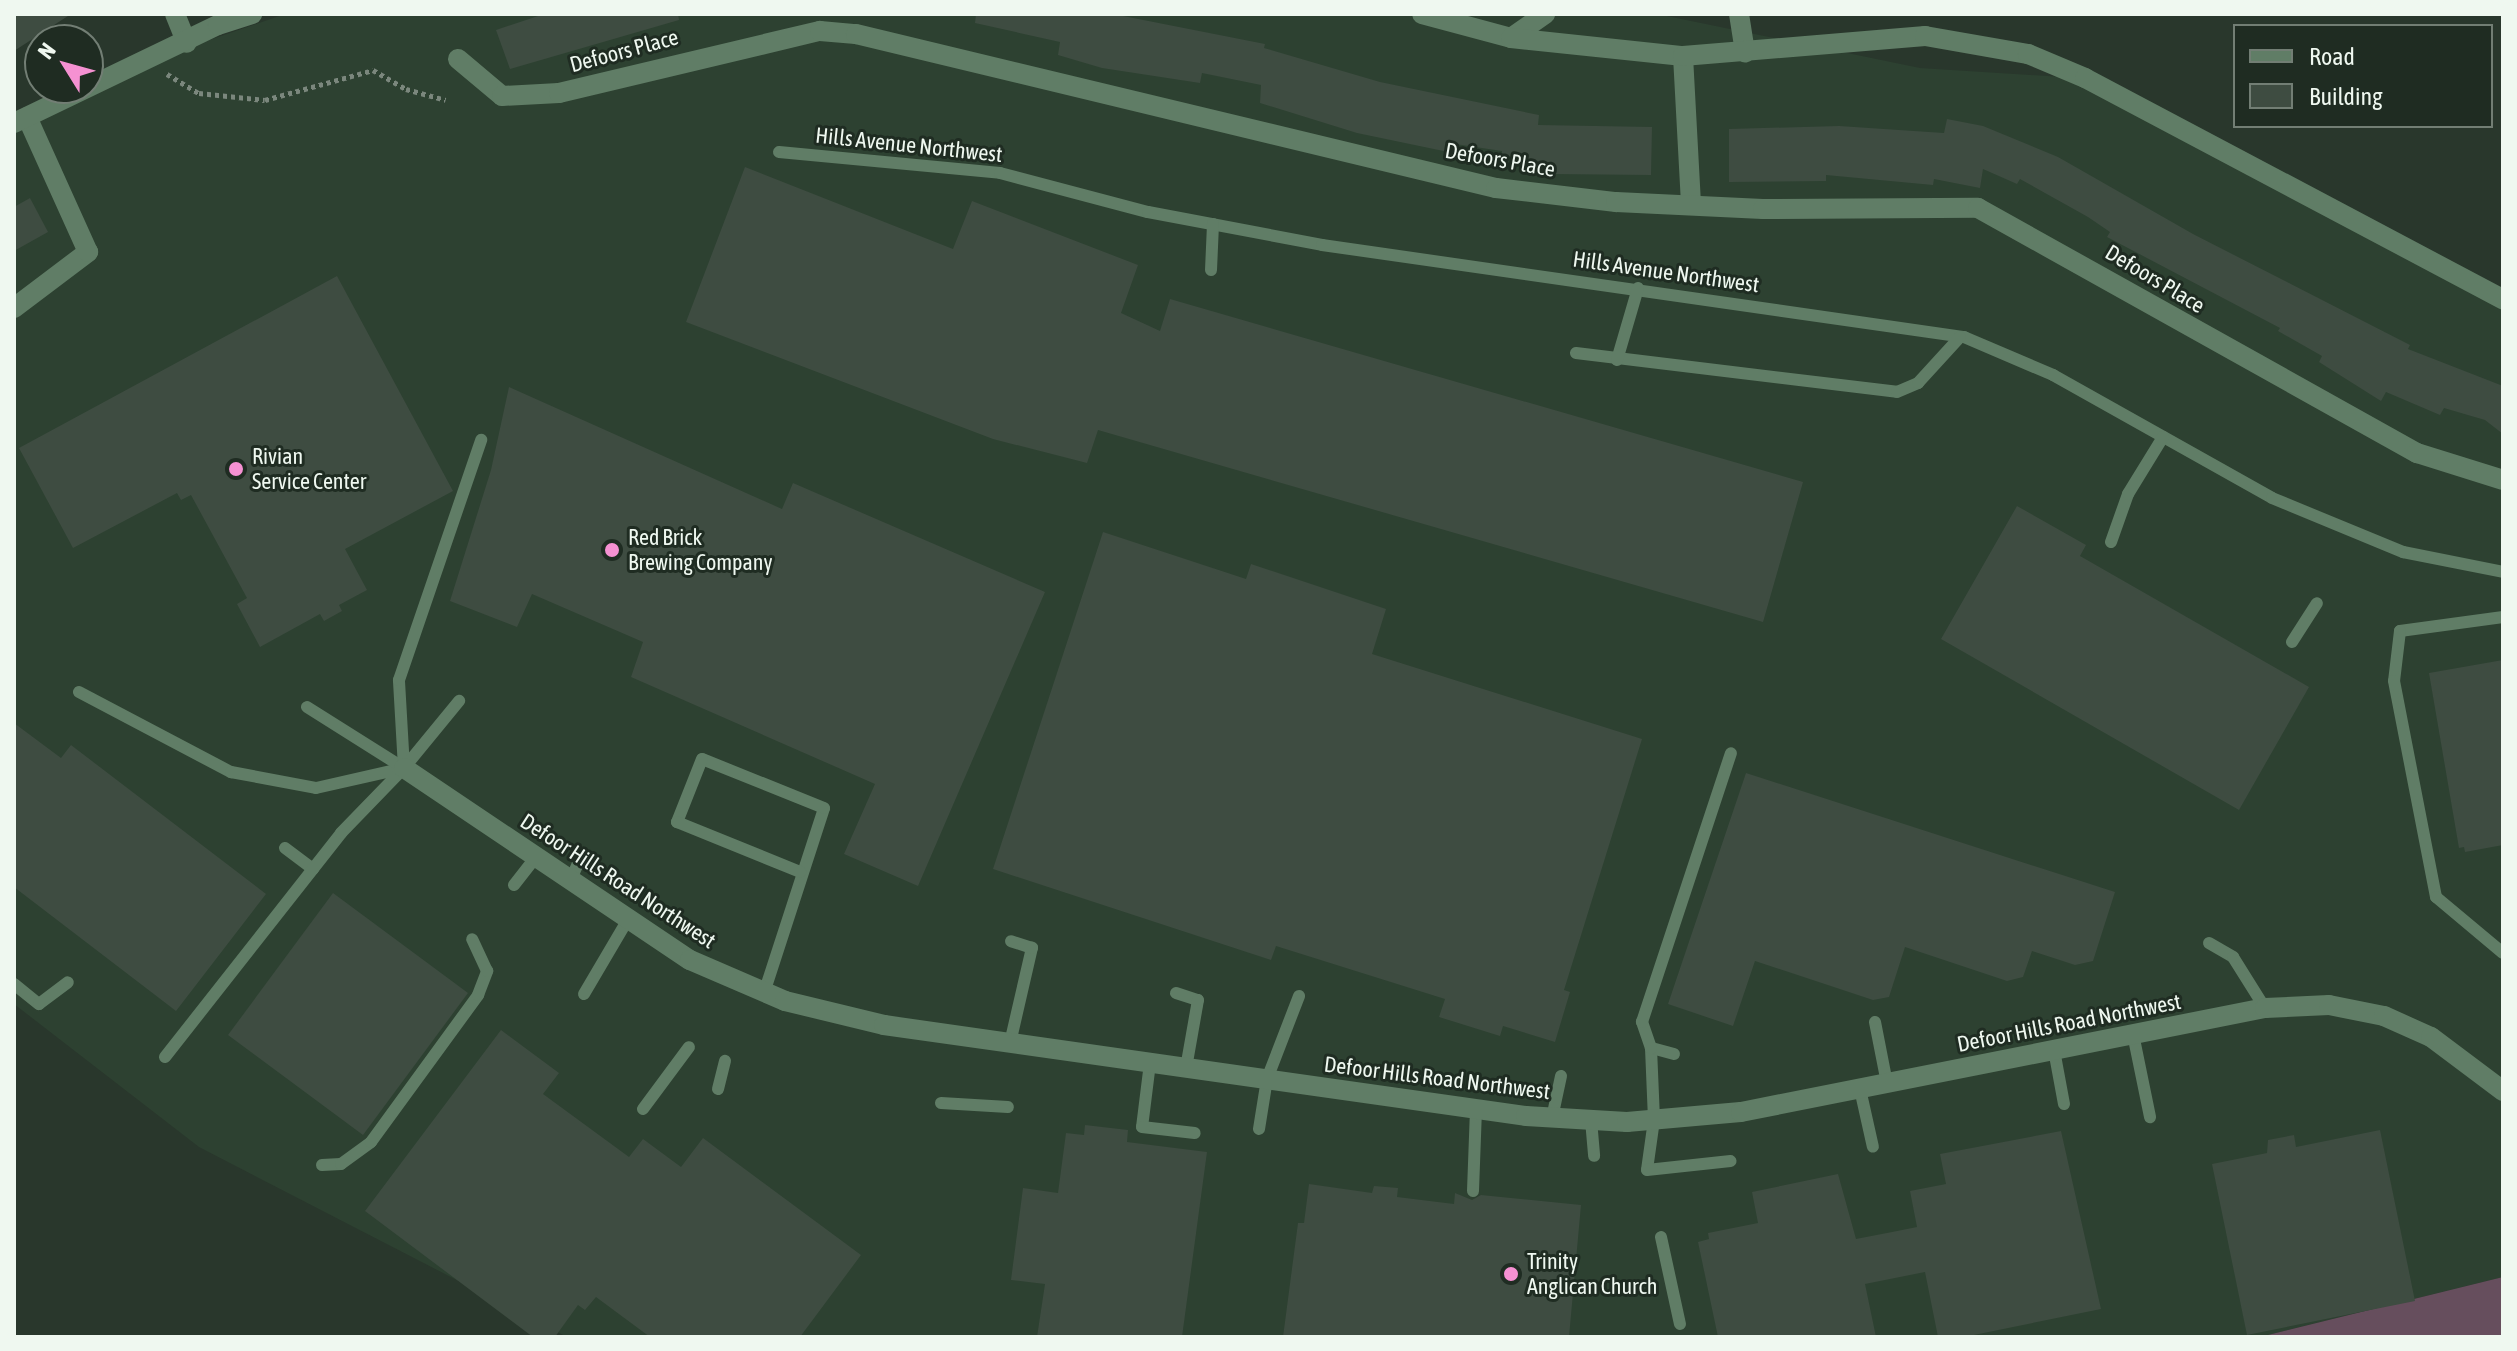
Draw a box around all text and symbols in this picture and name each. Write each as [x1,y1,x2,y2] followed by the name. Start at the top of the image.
[24,24,104,104] north arrow
[567,24,681,78] street label: Defoors Place
[2233,24,2493,128] legend
[32,38,61,64] text: N
[2309,43,2355,70] text: Road
[2309,83,2382,110] text: Building
[814,122,1004,168] street label: Hills Avenue Northwest
[1443,137,1557,183] street label: Defoors Place
[2101,239,2209,319] street label: Defoors Place
[1571,246,1761,298] street label: Hills Avenue Northwest
[252,443,366,494] place label: Rivian Service Center
[227,460,245,478] marker: Rivian Service Center
[628,524,772,576] place label: Red Brick Brewing Company
[603,541,621,559] marker: Red Brick Brewing Company
[515,808,721,954] street label: Defoor Hills Road Northwest
[1955,988,2183,1058] street label: Defoor Hills Road Northwest
[1323,1051,1551,1105] street label: Defoor Hills Road Northwest
[1527,1248,1657,1300] place label: Trinity Anglican Church
[1502,1265,1520,1283] marker: Trinity Anglican Church

